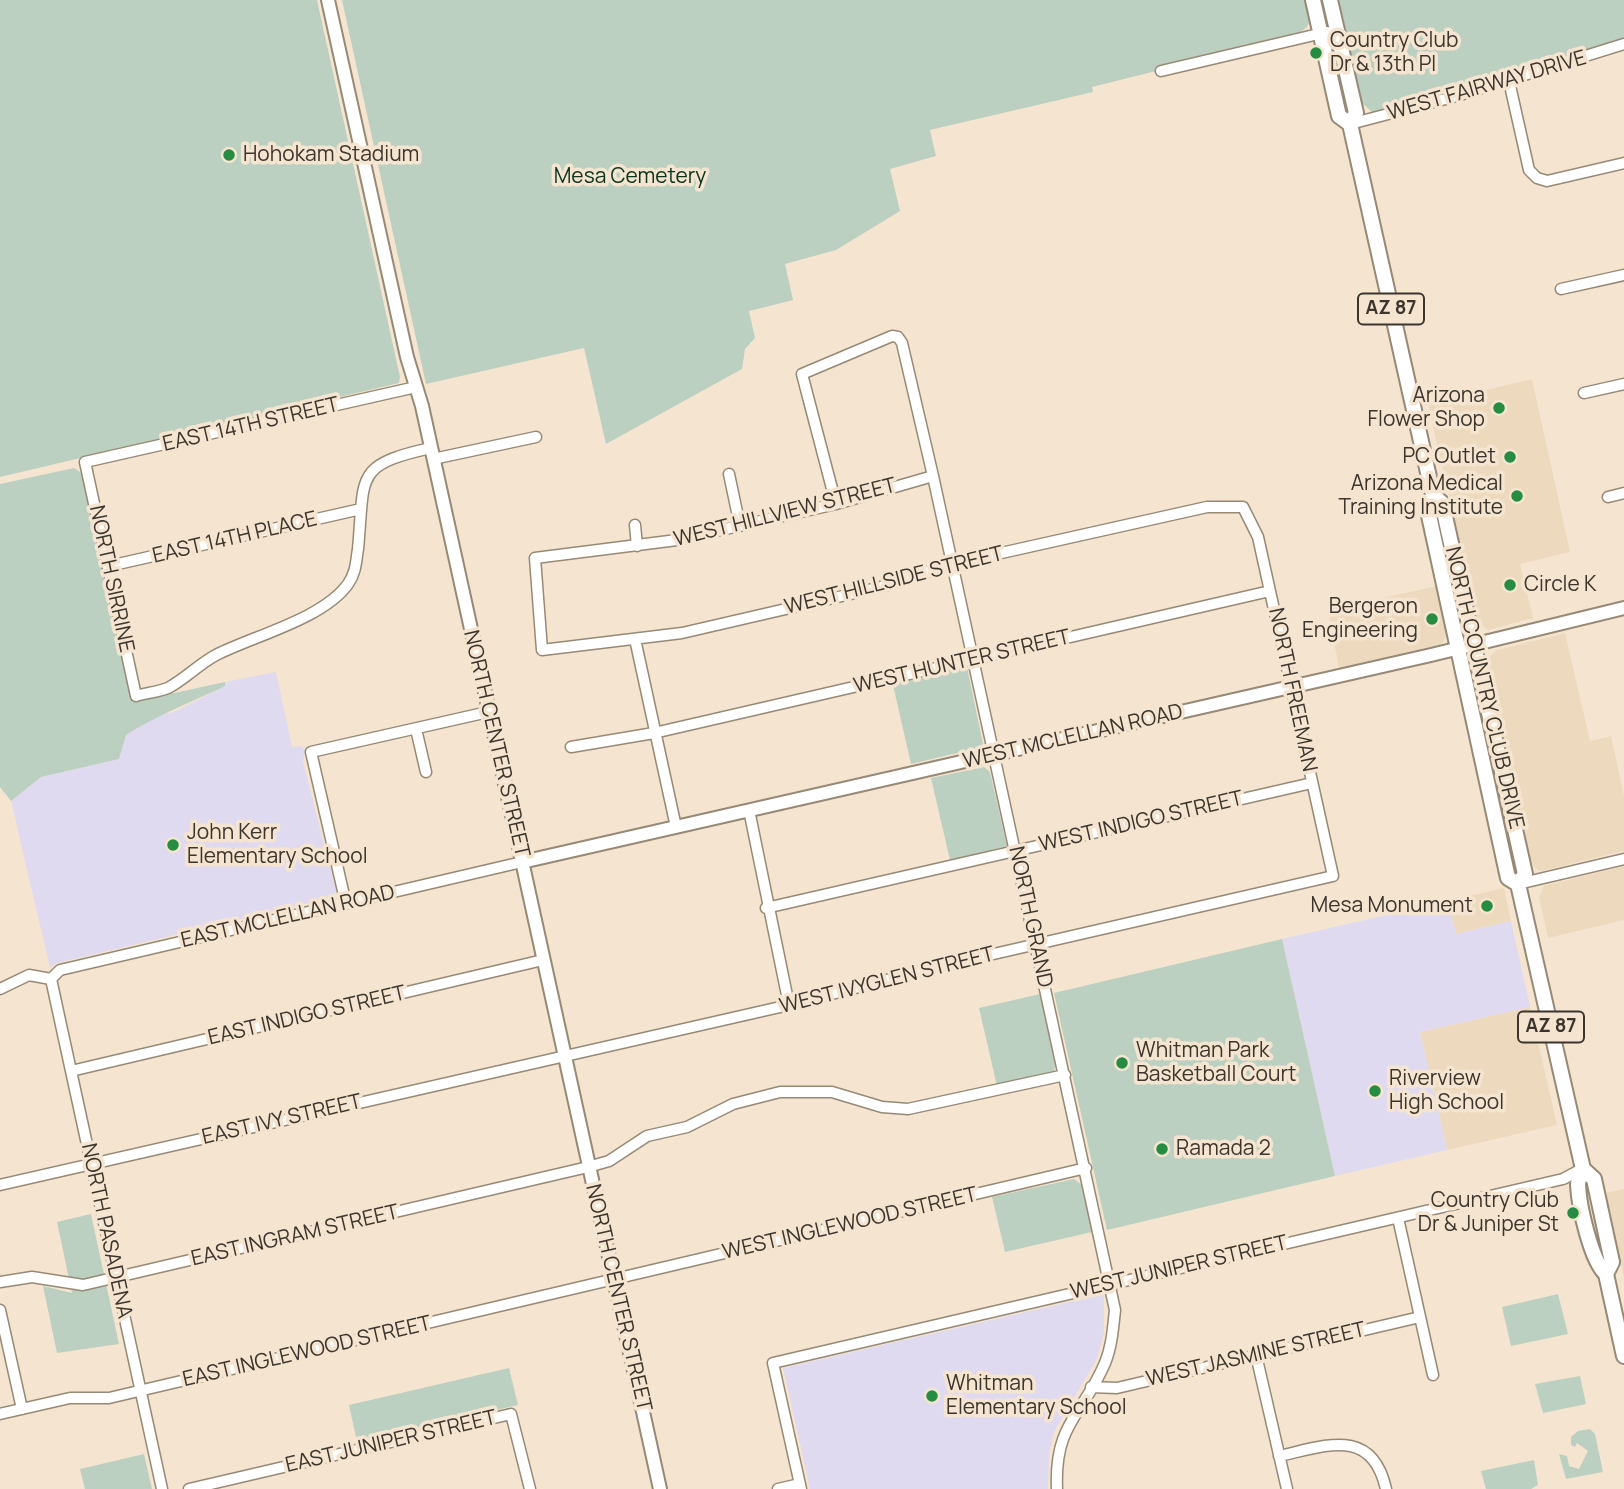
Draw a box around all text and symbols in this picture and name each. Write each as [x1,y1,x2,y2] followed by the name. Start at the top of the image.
[1330,28,1458,78] place label: Country Club Dr & 13th Pl
[1308,45,1324,61] marker: Country Club Dr & 13th Pl
[1385,46,1589,126] street label: WEST FAIRWAY DRIVE
[243,142,419,168] place label: Hohokam Stadium
[221,147,237,163] marker: Hohokam Stadium
[554,164,706,190] park label: Mesa Cemetery
[1358,294,1424,324] road number: AZ 87
[1368,383,1485,433] place label: Arizona Flower Shop
[160,392,342,458] street label: EAST 14TH STREET
[1491,400,1507,416] marker: Arizona Flower Shop
[1402,444,1496,470] place label: PC Outlet
[1502,449,1518,465] marker: PC Outlet
[1338,471,1503,521] place label: Arizona Medical Training Institute
[671,473,899,553] street label: WEST HILLVIEW STREET
[1509,488,1525,504] marker: Arizona Medical Training Institute
[83,503,139,655] street label: NORTH SIRRINE
[150,507,320,569] street label: EAST 14TH PLACE
[782,542,1006,620] street label: WEST HILLSIDE STREET
[1439,544,1529,832] street label: NORTH COUNTRY CLUB DRIVE
[1524,572,1596,598] place label: Circle K
[1502,577,1518,593] marker: Circle K
[1302,594,1418,644] place label: Bergeron Engineering
[1262,606,1322,774] street label: NORTH FREEMAN
[1424,611,1440,627] marker: Bergeron Engineering
[851,625,1073,699] street label: WEST HUNTER STREET
[458,628,534,860] street label: NORTH CENTER STREET
[961,699,1185,775] street label: WEST MCLELLAN ROAD
[1037,786,1245,858] street label: WEST INDIGO STREET
[187,820,368,870] place label: John Kerr Elementary School
[165,837,181,853] marker: John Kerr Elementary School
[1003,844,1057,990] street label: NORTH GRAND
[179,880,397,954] street label: EAST MCLELLAN ROAD
[1311,893,1473,919] place label: Mesa Monument
[1479,898,1495,914] marker: Mesa Monument
[777,942,997,1020] street label: WEST IVYGLEN STREET
[206,981,408,1051] street label: EAST INDIGO STREET
[1518,1012,1584,1042] road number: AZ 87
[1136,1038,1296,1088] place label: Whitman Park Basketball Court
[1114,1055,1130,1071] marker: Whitman Park Basketball Court
[1389,1066,1504,1116] place label: Riverview High School
[1367,1083,1383,1099] marker: Riverview High School
[200,1089,364,1151] street label: EAST IVY STREET
[1176,1136,1271,1162] place label: Ramada 2
[75,1141,137,1321] street label: NORTH PASADENA
[1154,1141,1170,1157] marker: Ramada 2
[580,1182,656,1414] street label: NORTH CENTER STREET
[720,1182,980,1266] street label: WEST INGLEWOOD STREET
[1418,1188,1559,1238] place label: Country Club Dr & Juniper St
[189,1200,401,1272] street label: EAST INGRAM STREET
[1565,1205,1581,1221] marker: Country Club Dr & Juniper St
[1068,1231,1290,1305] street label: WEST JUNIPER STREET
[180,1311,434,1393] street label: EAST INGLEWOOD STREET
[1144,1318,1368,1392] street label: WEST JASMINE STREET
[946,1371,1127,1421] place label: Whitman Elementary School
[924,1388,940,1404] marker: Whitman Elementary School
[283,1405,499,1479] street label: EAST JUNIPER STREET

